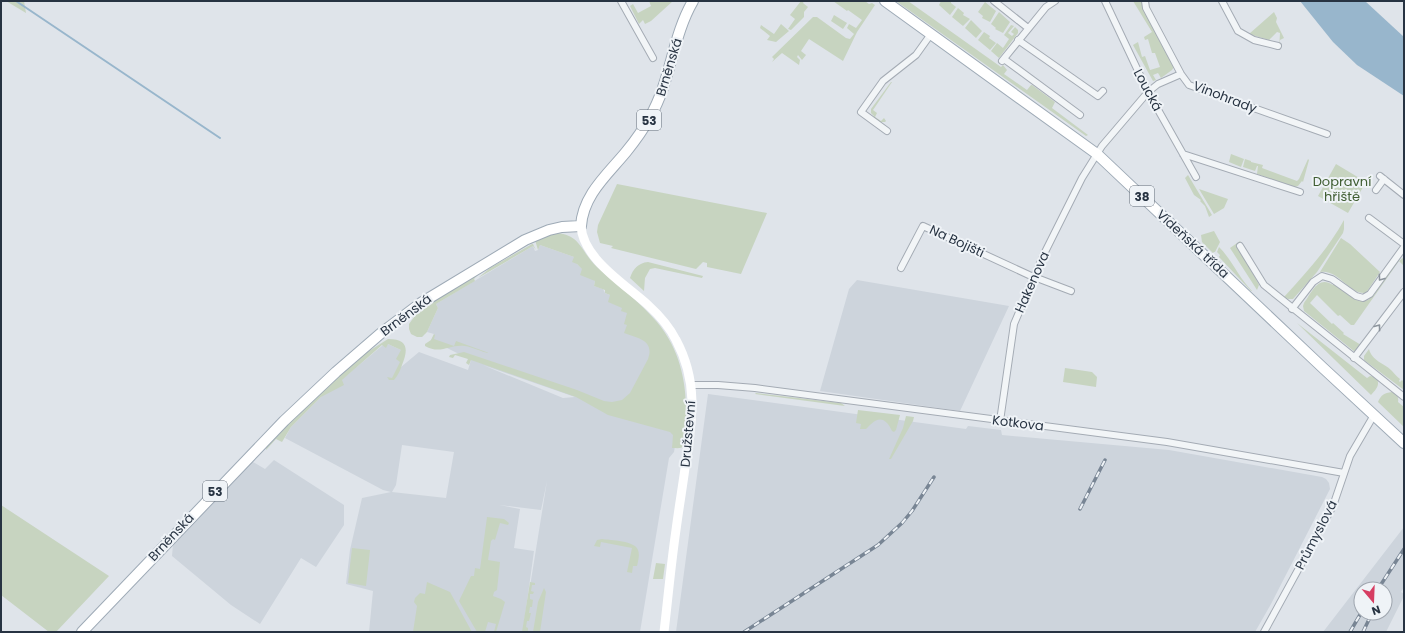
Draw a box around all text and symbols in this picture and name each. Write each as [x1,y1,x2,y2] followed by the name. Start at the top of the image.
[651,36,687,98] street label: Brněnská
[1129,65,1167,115] street label: Loucká
[1190,76,1260,118] street label: Vinohrady
[637,110,661,130] road number: 53
[1313,172,1371,206] park label: Dopravní hřiště
[1130,186,1154,206] road number: 38
[1152,205,1234,283] street label: Vídeňská třída
[926,220,988,262] street label: Na Bojišti
[1010,248,1054,316] street label: Hakenova
[1379,274,1386,281] one-way arrow
[376,289,436,341] street label: Brněnská
[1373,325,1380,332] one-way arrow
[676,400,700,468] street label: Družstevní
[991,410,1045,436] street label: Kotkova
[203,481,227,501] road number: 53
[1290,497,1342,573] street label: Průmyslová
[144,509,198,565] street label: Brněnská
[1353,581,1393,621] north arrow
[1370,602,1383,619] text: N

